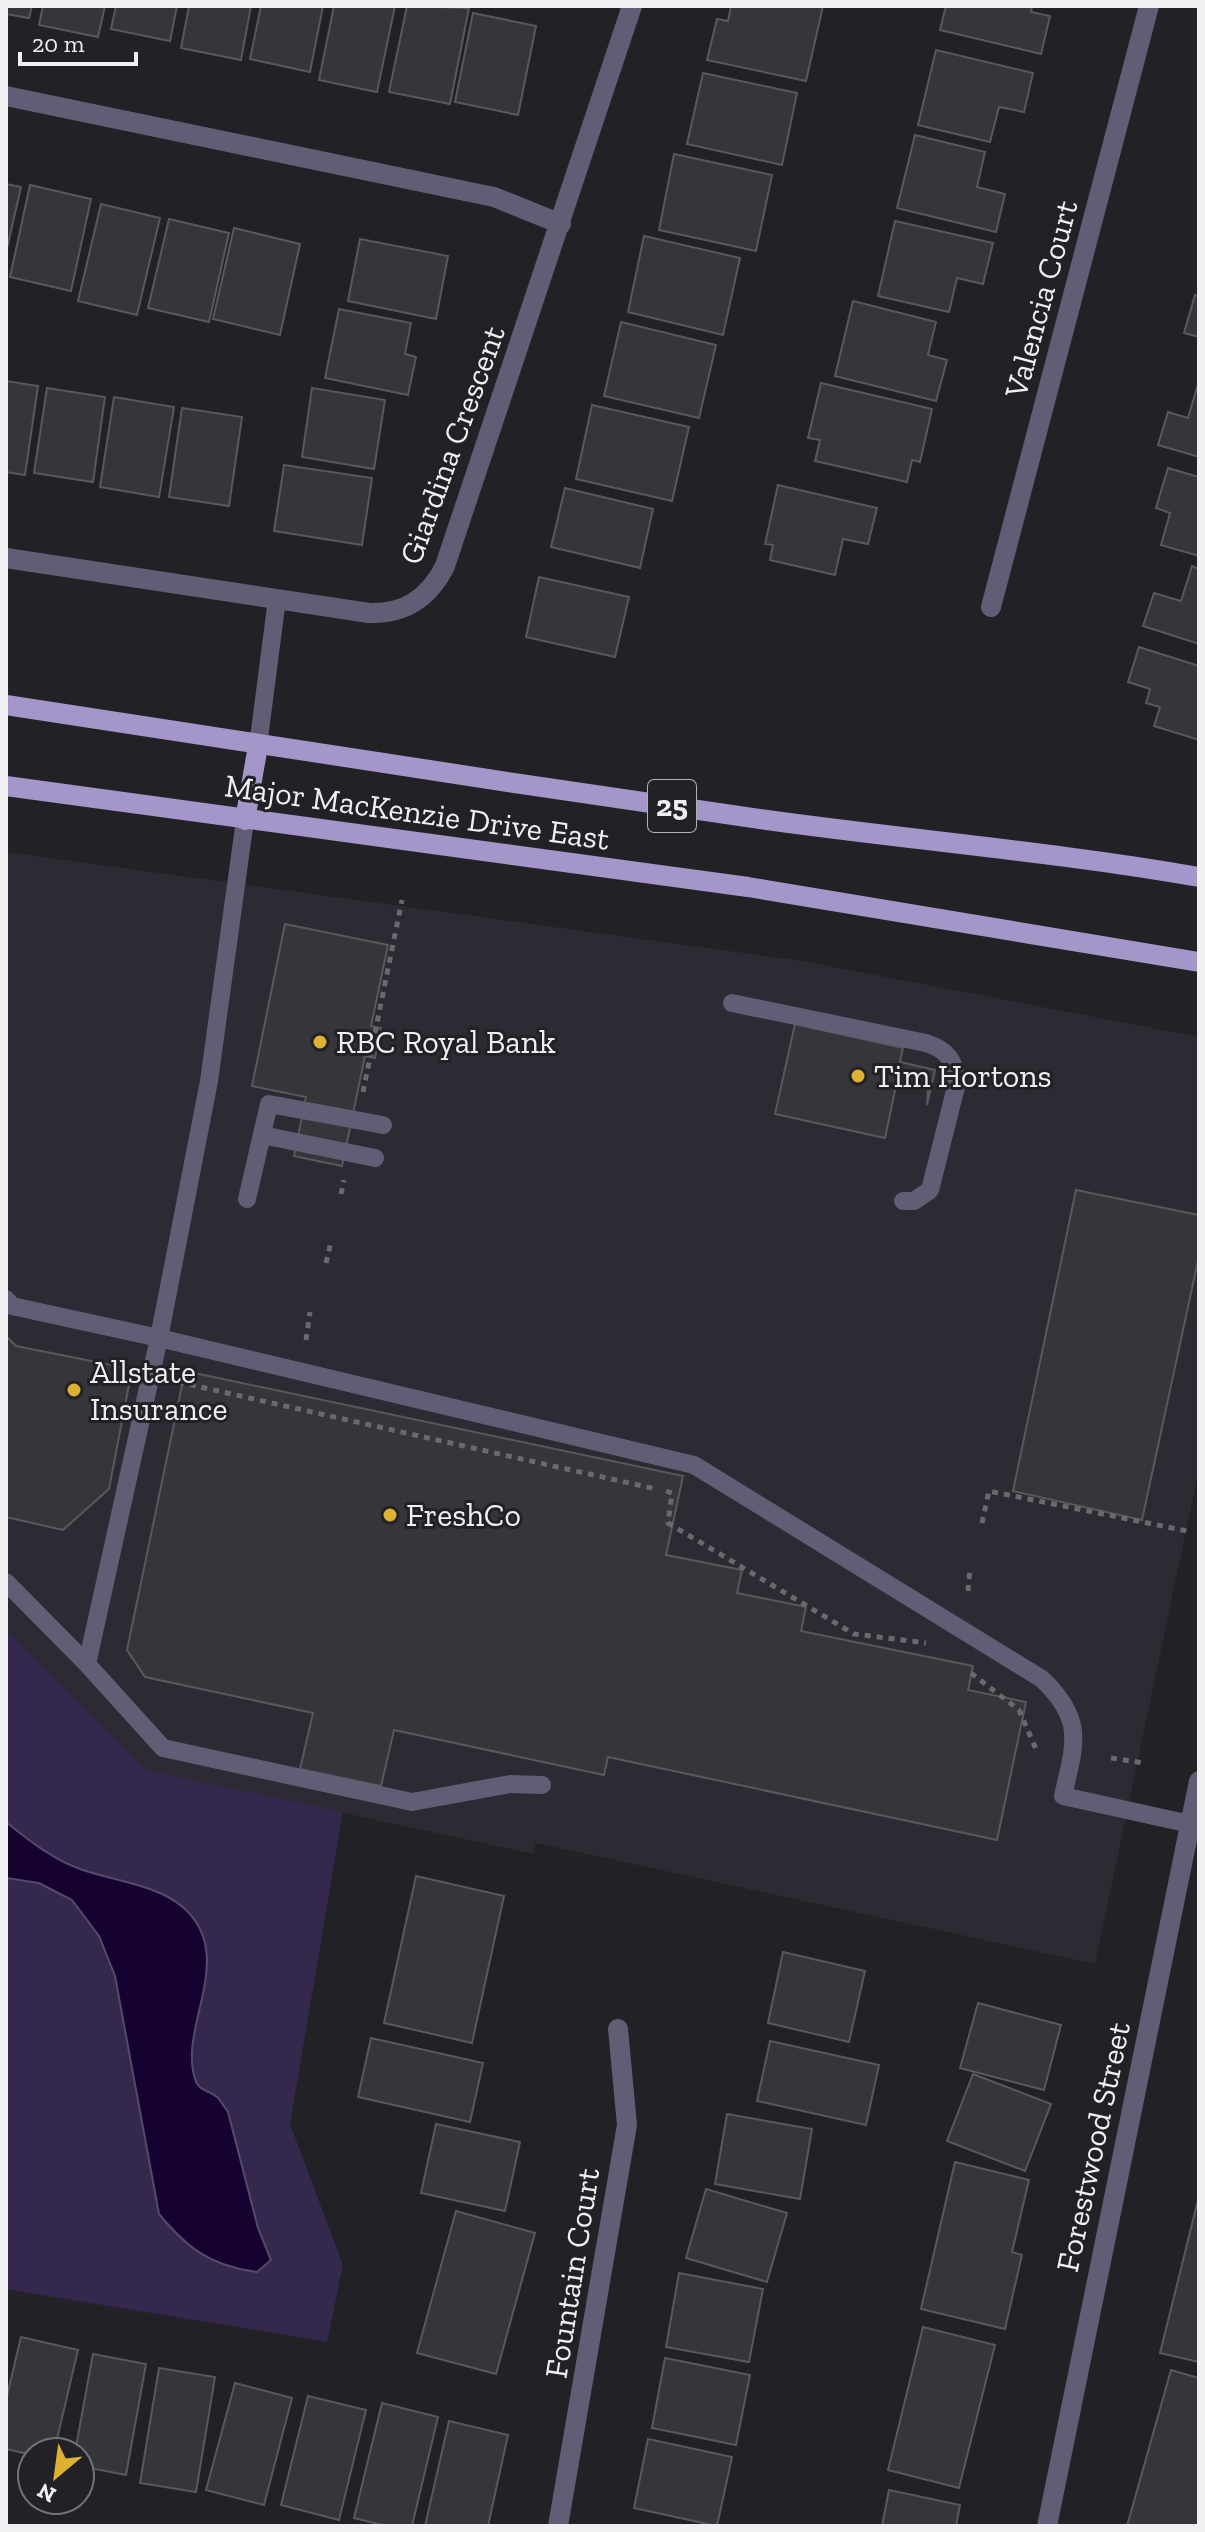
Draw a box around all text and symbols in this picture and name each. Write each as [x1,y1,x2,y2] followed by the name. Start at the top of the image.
[20,16,136,66] scale bar
[32,29,85,58] text: 20 m
[996,196,1086,403] street label: Valencia Court
[391,321,513,569] street label: Giardina Crescent
[222,766,612,858] street label: Major MacKenzie Drive East
[648,780,696,832] road number: 25
[336,1023,556,1061] place label: RBC Royal Bank
[311,1033,329,1051] marker: RBC Royal Bank
[874,1057,1052,1095] place label: Tim Hortons
[849,1067,867,1085] marker: Tim Hortons
[90,1353,228,1428] place label: Allstate Insurance
[65,1381,83,1399] marker: Allstate Insurance
[406,1496,521,1534] place label: FreshCo
[381,1506,399,1524] marker: FreshCo
[1048,2019,1138,2275] street label: Forestwood Street
[537,2165,607,2381] street label: Fountain Court
[16,2436,96,2516] north arrow
[32,2477,60,2509] text: N

